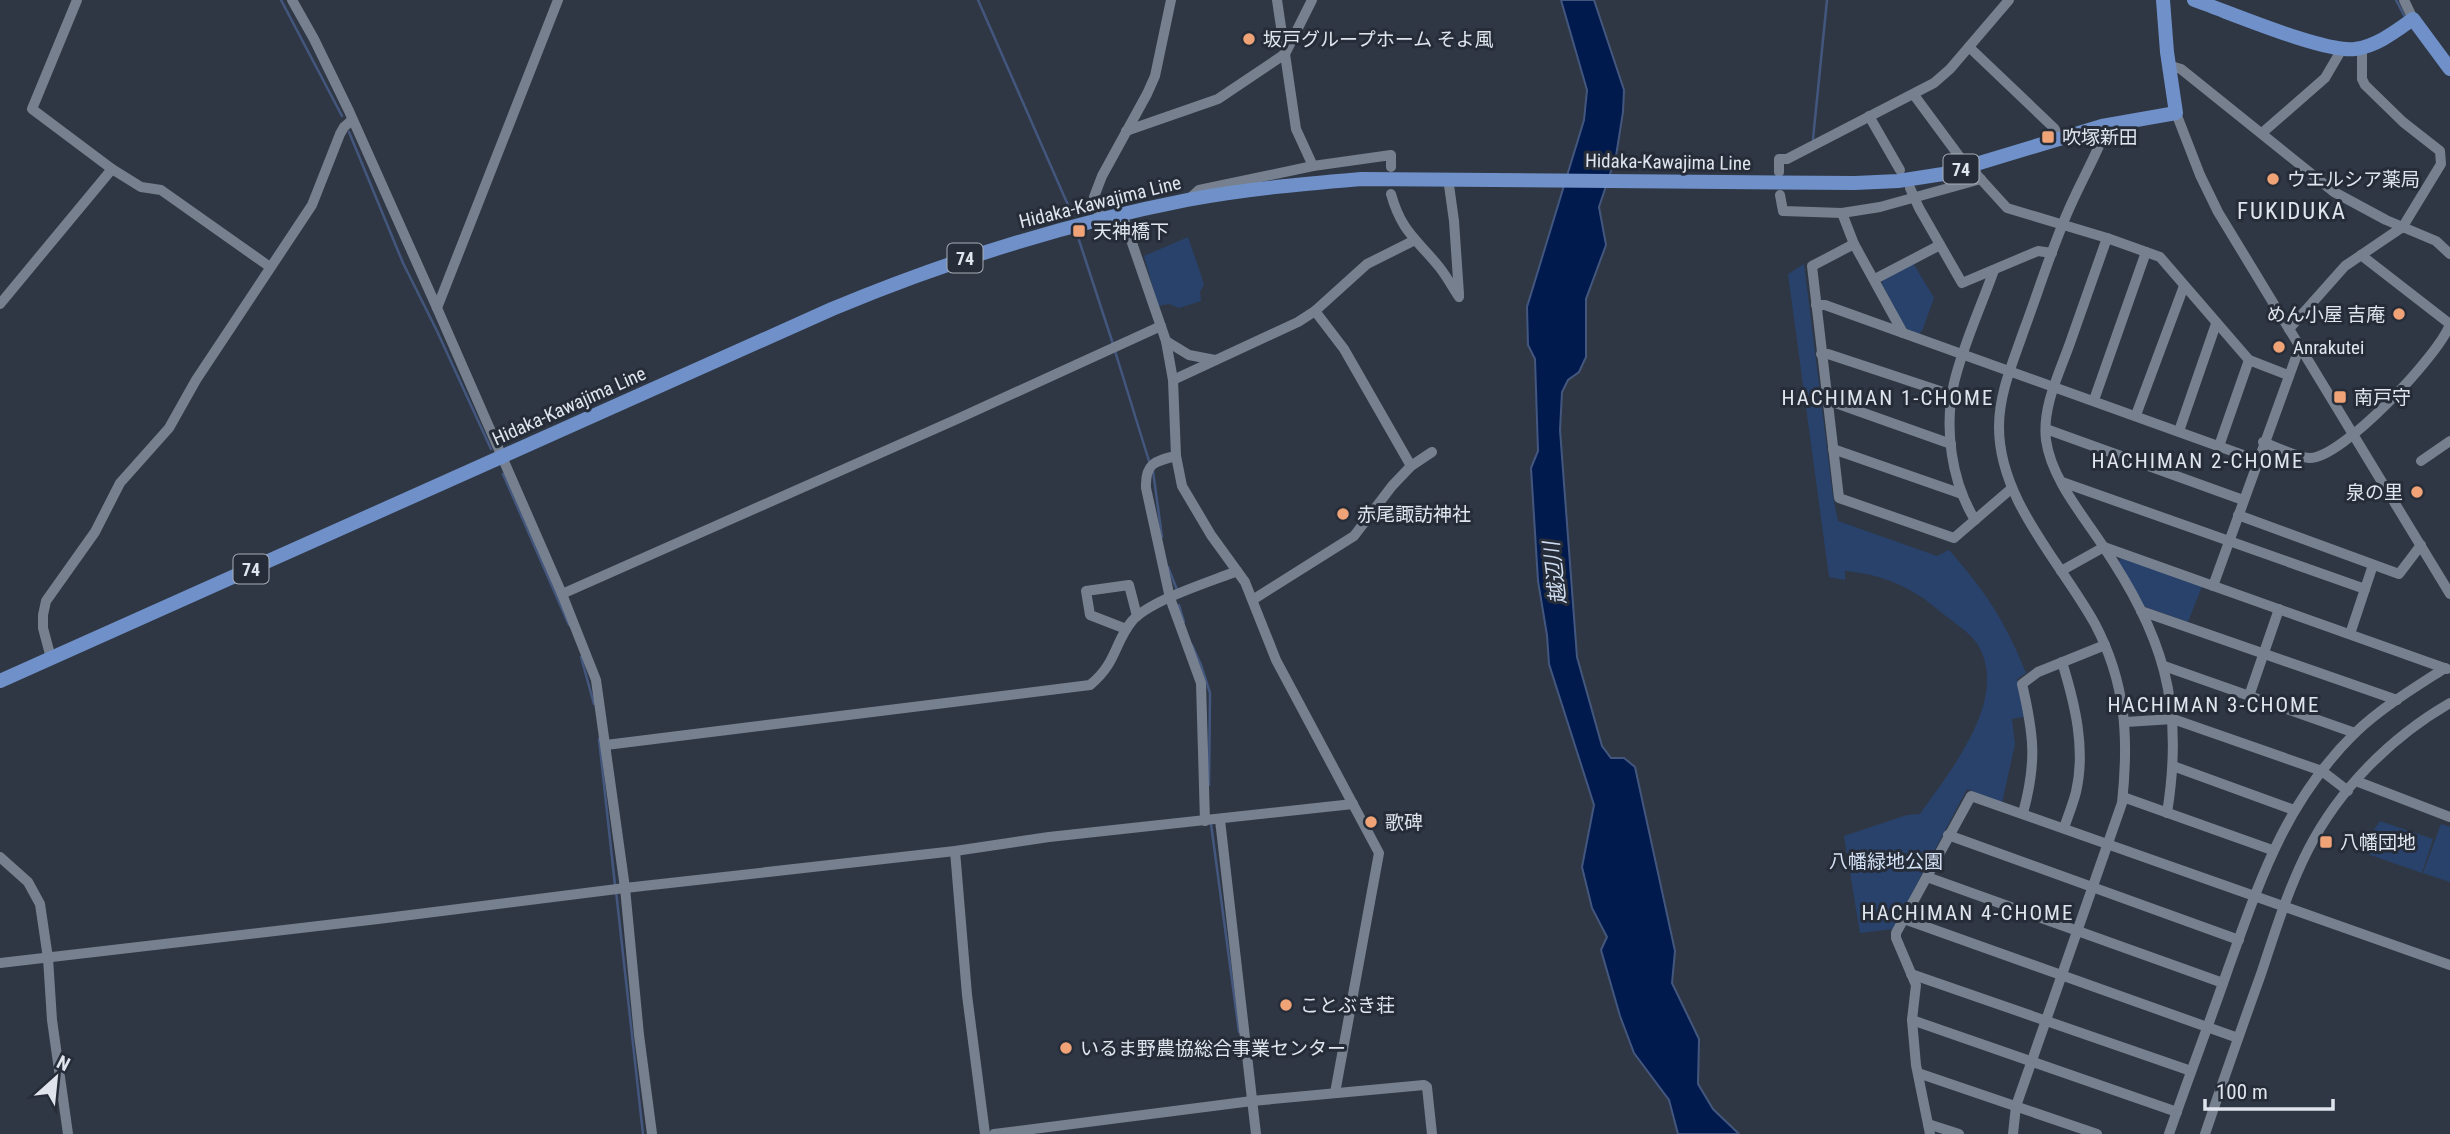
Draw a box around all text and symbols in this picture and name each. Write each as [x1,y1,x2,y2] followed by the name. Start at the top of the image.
[1263,28,1494,51] place label: 坂戸グループホーム そよ風
[1241,31,1257,47] marker: 坂戸グループホーム そよ風
[2062,126,2138,149] place label: 吹塚新田
[2040,129,2056,145] marker: 吹塚新田
[1585,149,1751,175] street label: Hidaka-Kawajima Line
[1944,154,1979,184] road number: 74
[2287,168,2420,191] place label: ウエルシア薬局
[1017,171,1183,233] street label: Hidaka-Kawajima Line
[2265,171,2281,187] marker: ウエルシア薬局
[2237,198,2347,225] district label: FUKIDUKA
[1093,220,1169,243] place label: 天神橋下
[1071,223,1087,239] marker: 天神橋下
[948,244,982,272] road number: 74
[2267,303,2385,326] place label: めん小屋 吉庵
[2391,306,2407,322] marker: めん小屋 吉庵
[2293,336,2364,359] place label: Anrakutei
[2271,339,2287,355] marker: Anrakutei
[489,362,650,450] street label: Hidaka-Kawajima Line
[1782,386,1994,410] district label: HACHIMAN 1-CHOME
[2354,386,2411,409] place label: 南戸守
[2332,389,2348,405] marker: 南戸守
[2092,449,2304,473] district label: HACHIMAN 2-CHOME
[2346,481,2403,504] place label: 泉の里
[2409,484,2425,500] marker: 泉の里
[1357,503,1471,526] place label: 赤尾諏訪神社
[1335,506,1351,522] marker: 赤尾諏訪神社
[1539,538,1571,606] water label: 越辺川
[233,554,268,584] road number: 74
[2108,693,2320,717] district label: HACHIMAN 3-CHOME
[1385,811,1423,834] place label: 歌碑
[1363,814,1379,830] marker: 歌碑
[2340,831,2416,854] place label: 八幡団地
[2318,834,2334,850] marker: 八幡団地
[1829,850,1943,873] park label: 八幡緑地公園
[1862,901,2074,925] district label: HACHIMAN 4-CHOME
[1300,994,1395,1017] place label: ことぶき荘
[1278,997,1294,1013] marker: ことぶき荘
[1080,1037,1346,1060] place label: いるま野農協総合事業センター
[1058,1040,1074,1056] marker: いるま野農協総合事業センター
[21,1043,91,1113] north arrow
[53,1050,74,1076] text: N
[2205,1068,2333,1112] scale bar
[2216,1080,2268,1104] text: 100 m

